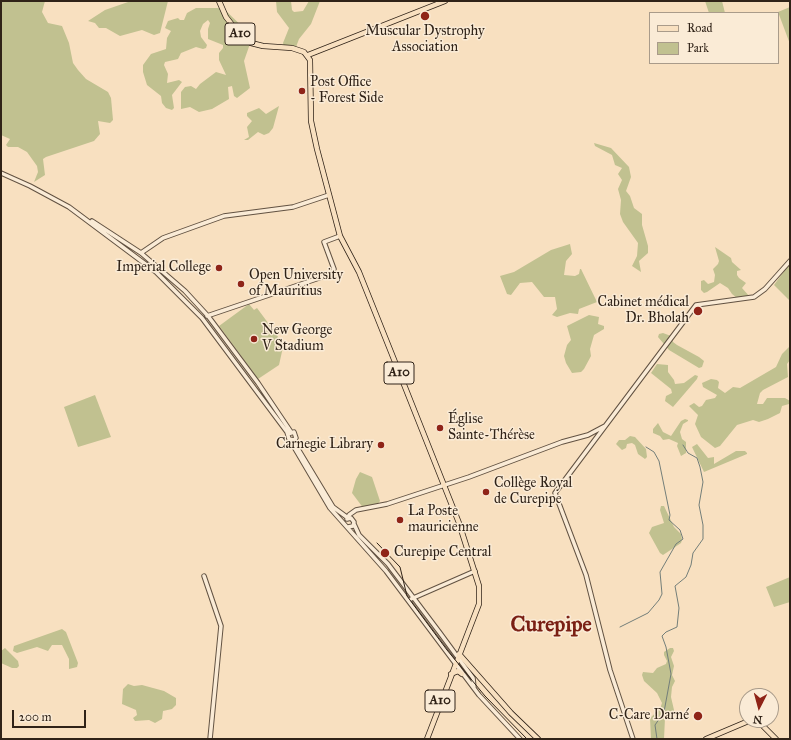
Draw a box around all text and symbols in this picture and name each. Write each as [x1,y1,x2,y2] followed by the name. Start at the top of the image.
[419,10,431,22] marker: Muscular Dystrophy Association
[649,12,779,64] legend
[687,21,713,35] text: Road
[225,23,255,45] road number: A10
[365,24,485,56] place label: Muscular Dystrophy Association
[687,41,709,55] text: Park
[310,75,383,108] place label: Post Office - Forest Side
[297,86,307,96] marker: Post Office - Forest Side
[116,260,211,276] place label: Imperial College
[214,263,224,273] marker: Imperial College
[249,268,343,300] place label: Open University of Mauritius
[236,279,246,289] marker: Open University of Mauritius
[598,295,689,328] place label: Cabinet médical Dr. Bholah
[692,305,704,317] marker: Cabinet médical Dr. Bholah
[262,323,332,356] place label: New George V Stadium
[249,334,259,344] marker: New George V Stadium
[384,362,414,384] road number: A10
[448,412,535,444] place label: Église Sainte-Thérèse
[435,423,445,433] marker: Église Sainte-Thérèse
[276,437,373,453] place label: Carnegie Library
[376,440,386,450] marker: Carnegie Library
[494,476,572,508] place label: Collège Royal de Curepipe
[481,487,491,497] marker: Collège Royal de Curepipe
[408,504,479,536] place label: La Poste mauricienne
[395,515,405,525] marker: La Poste mauricienne
[394,545,491,561] place label: Curepipe Central
[379,547,391,559] marker: Curepipe Central
[510,613,592,639] district label: Curepipe
[739,688,779,728] north arrow
[425,690,455,712] road number: A10
[14,702,88,728] scale bar
[609,708,689,724] place label: C-Care Darné
[19,710,52,724] text: 200 m
[692,710,704,722] marker: C-Care Darné
[752,712,763,726] text: N

